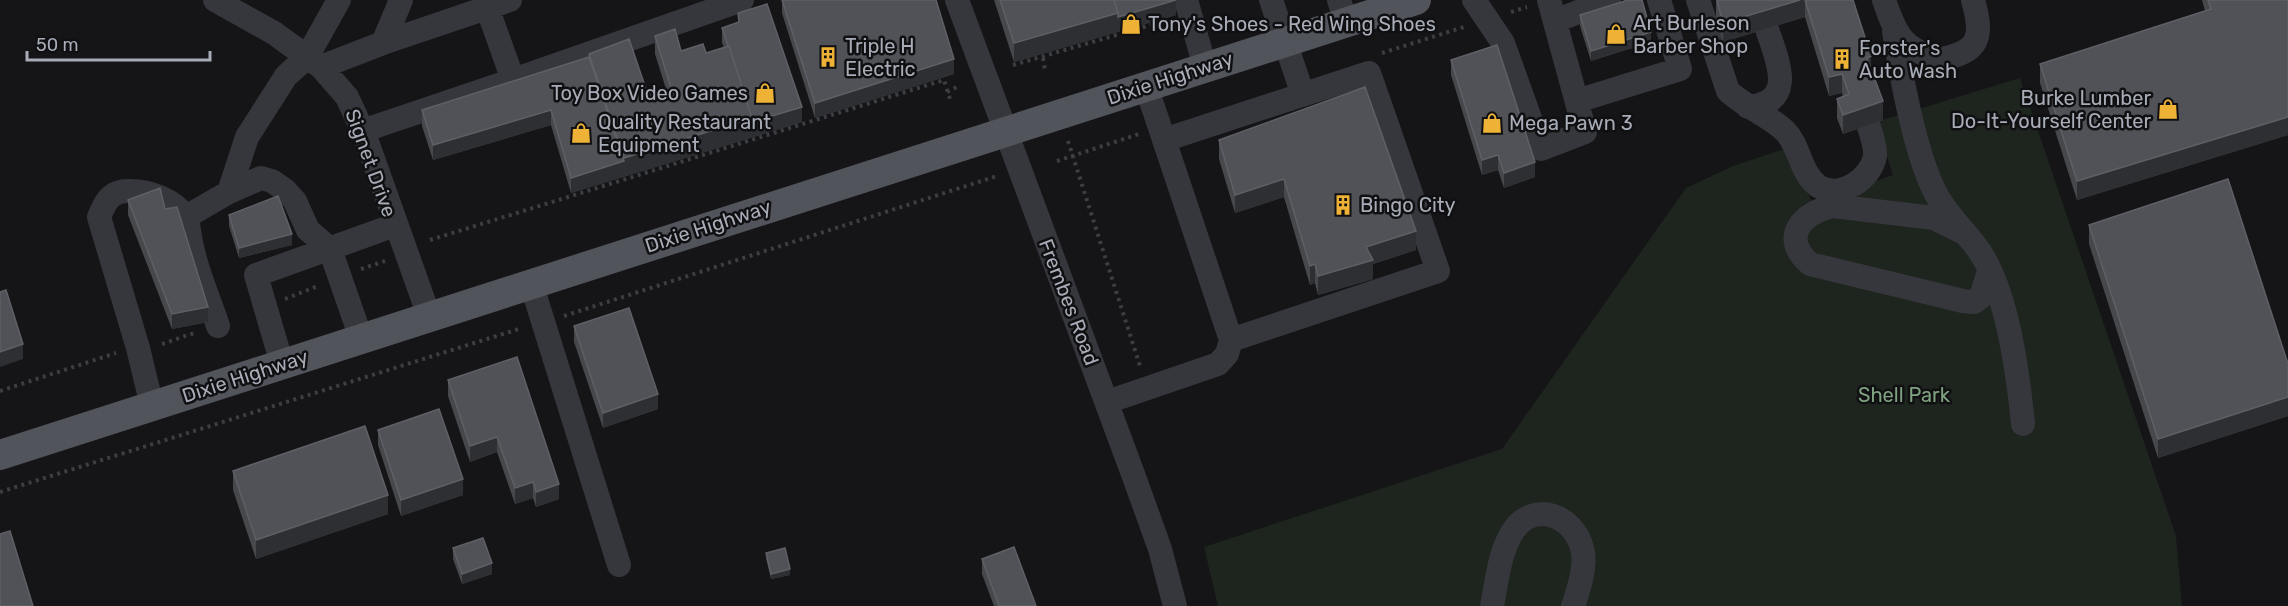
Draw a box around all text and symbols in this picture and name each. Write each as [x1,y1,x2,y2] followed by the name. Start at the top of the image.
[1633,11,1750,58] place label: Art Burleson Barber Shop
[1119,12,1143,36] shop icon: Tony's Shoes - Red Wing Shoes
[1148,12,1436,36] place label: Tony's Shoes - Red Wing Shoes
[1604,22,1628,46] shop icon: Art Burleson Barber Shop
[27,24,210,62] scale bar
[36,34,79,56] text: 50 m
[845,34,916,81] place label: Triple H Electric
[1859,36,1957,83] place label: Forster's Auto Wash
[816,45,840,69] building icon: Triple H Electric
[1104,46,1236,110] street label: Dixie Highway
[1830,47,1854,71] building icon: Forster's Auto Wash
[551,81,748,105] place label: Toy Box Video Games
[753,81,777,105] shop icon: Toy Box Video Games
[1951,86,2151,133] place label: Burke Lumber Do-It-Yourself Center
[2156,97,2180,121] shop icon: Burke Lumber Do-It-Yourself Center
[340,106,402,220] street label: Signet Drive
[598,110,771,157] place label: Quality Restaurant Equipment
[1480,111,1504,135] shop icon: Mega Pawn 3
[1509,111,1633,135] place label: Mega Pawn 3
[569,121,593,145] shop icon: Quality Restaurant Equipment
[1331,193,1355,217] building icon: Bingo City
[1360,193,1456,217] place label: Bingo City
[642,194,774,258] street label: Dixie Highway
[1034,235,1104,369] street label: Frembes Road
[179,344,311,408] street label: Dixie Highway
[1858,383,1951,407] park label: Shell Park

